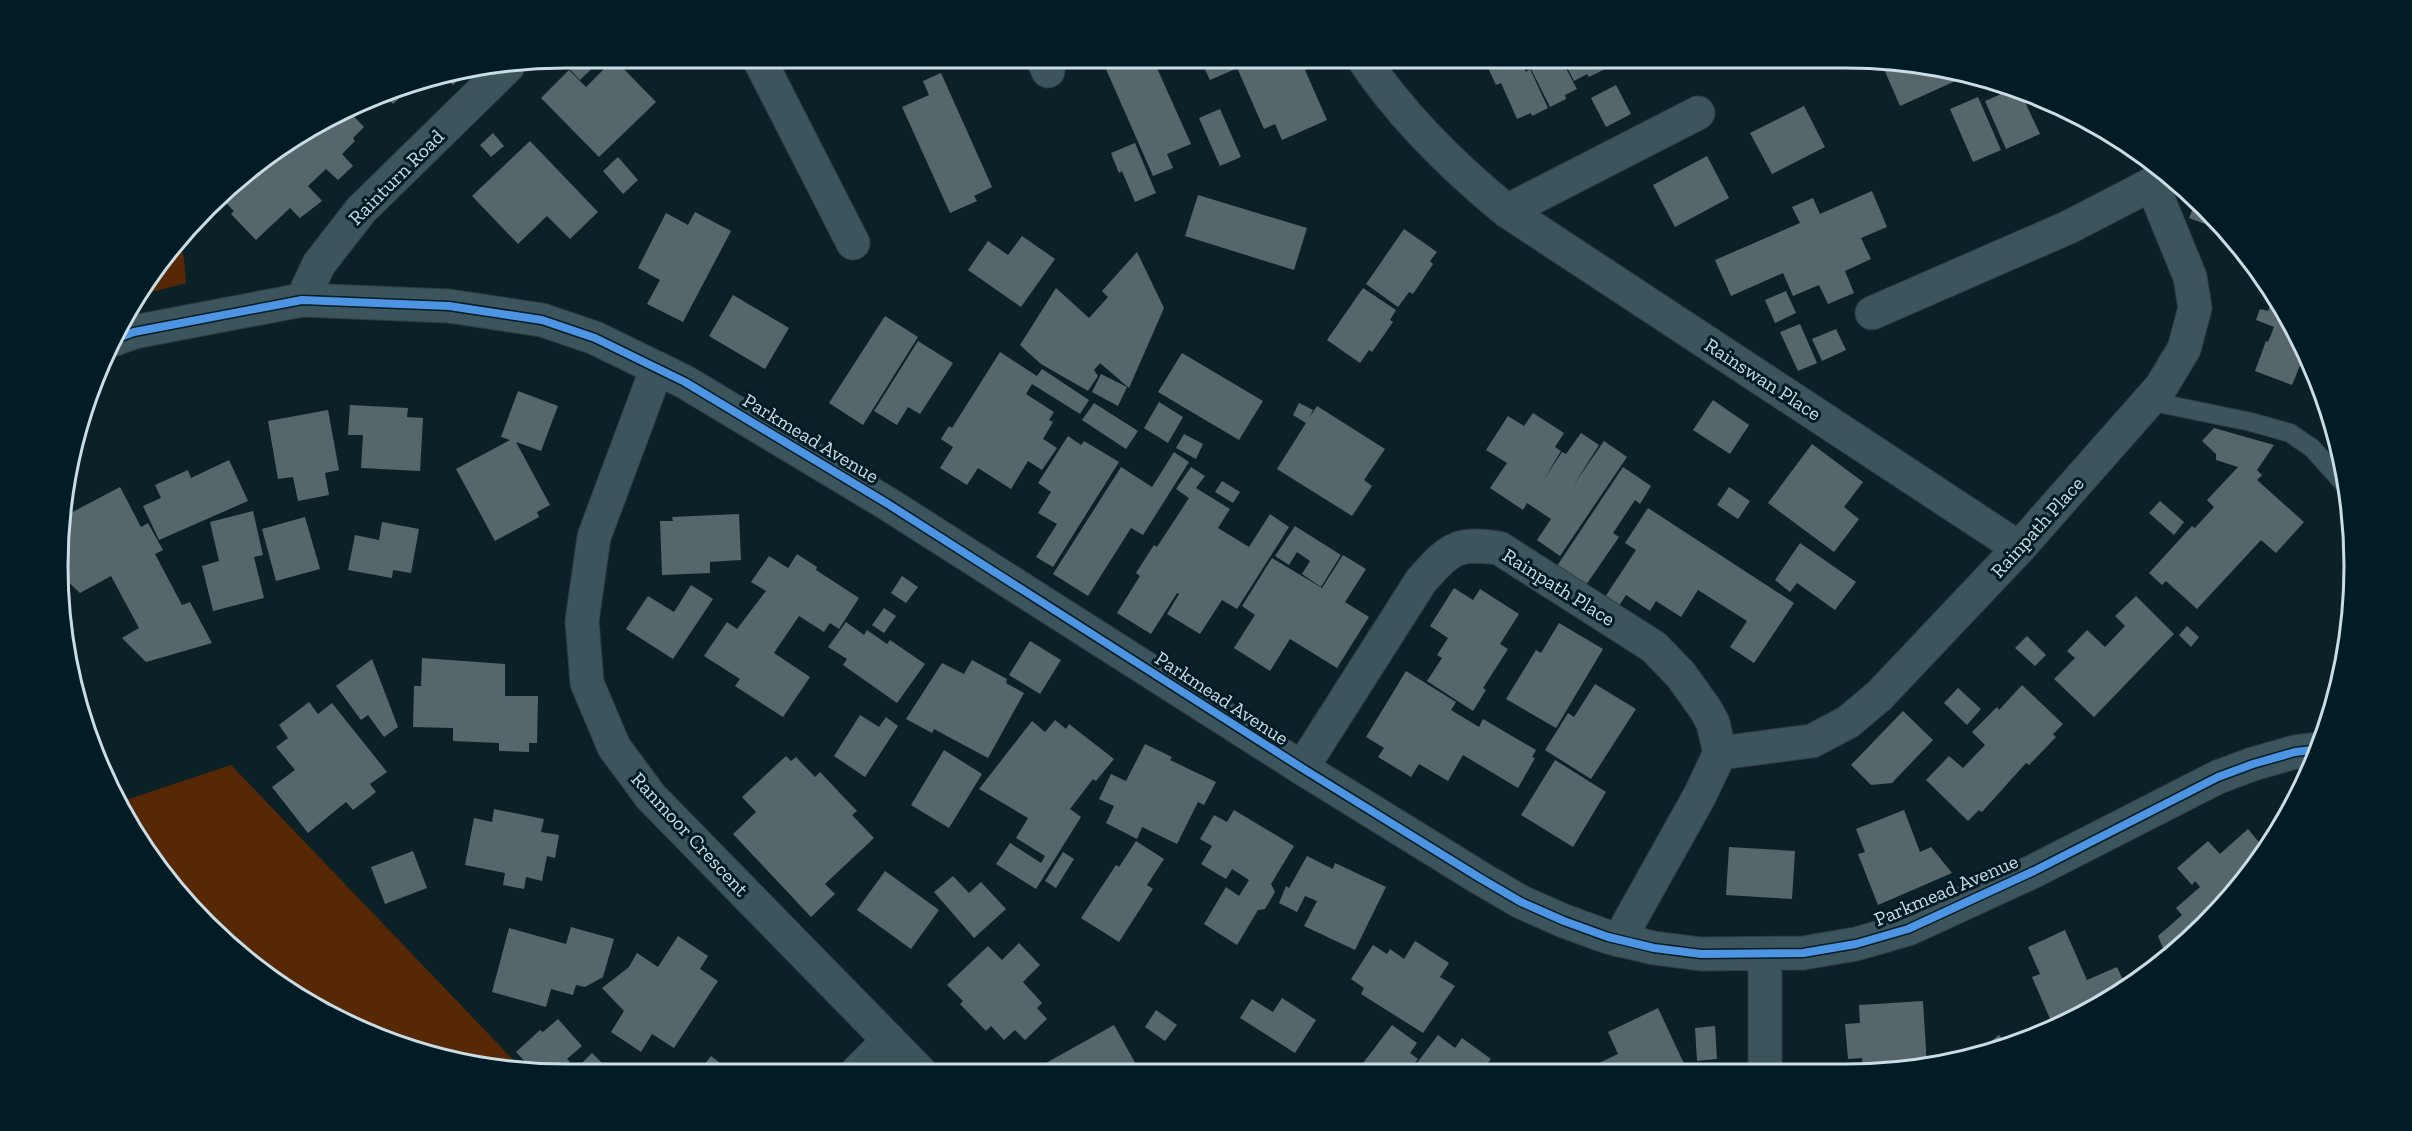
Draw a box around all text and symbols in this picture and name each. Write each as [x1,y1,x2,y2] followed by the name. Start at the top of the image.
[343,124,449,230] street label: Rainturn Road
[1700,332,1826,426] street label: Rainswan Place
[739,388,883,488] street label: Parkmead Avenue
[1985,471,2089,583] street label: Rainpath Place
[1498,543,1620,631] street label: Rainpath Place
[1151,646,1293,750] street label: Parkmead Avenue
[626,767,754,901] street label: Ranmoor Crescent
[1870,849,2022,931] street label: Parkmead Avenue

